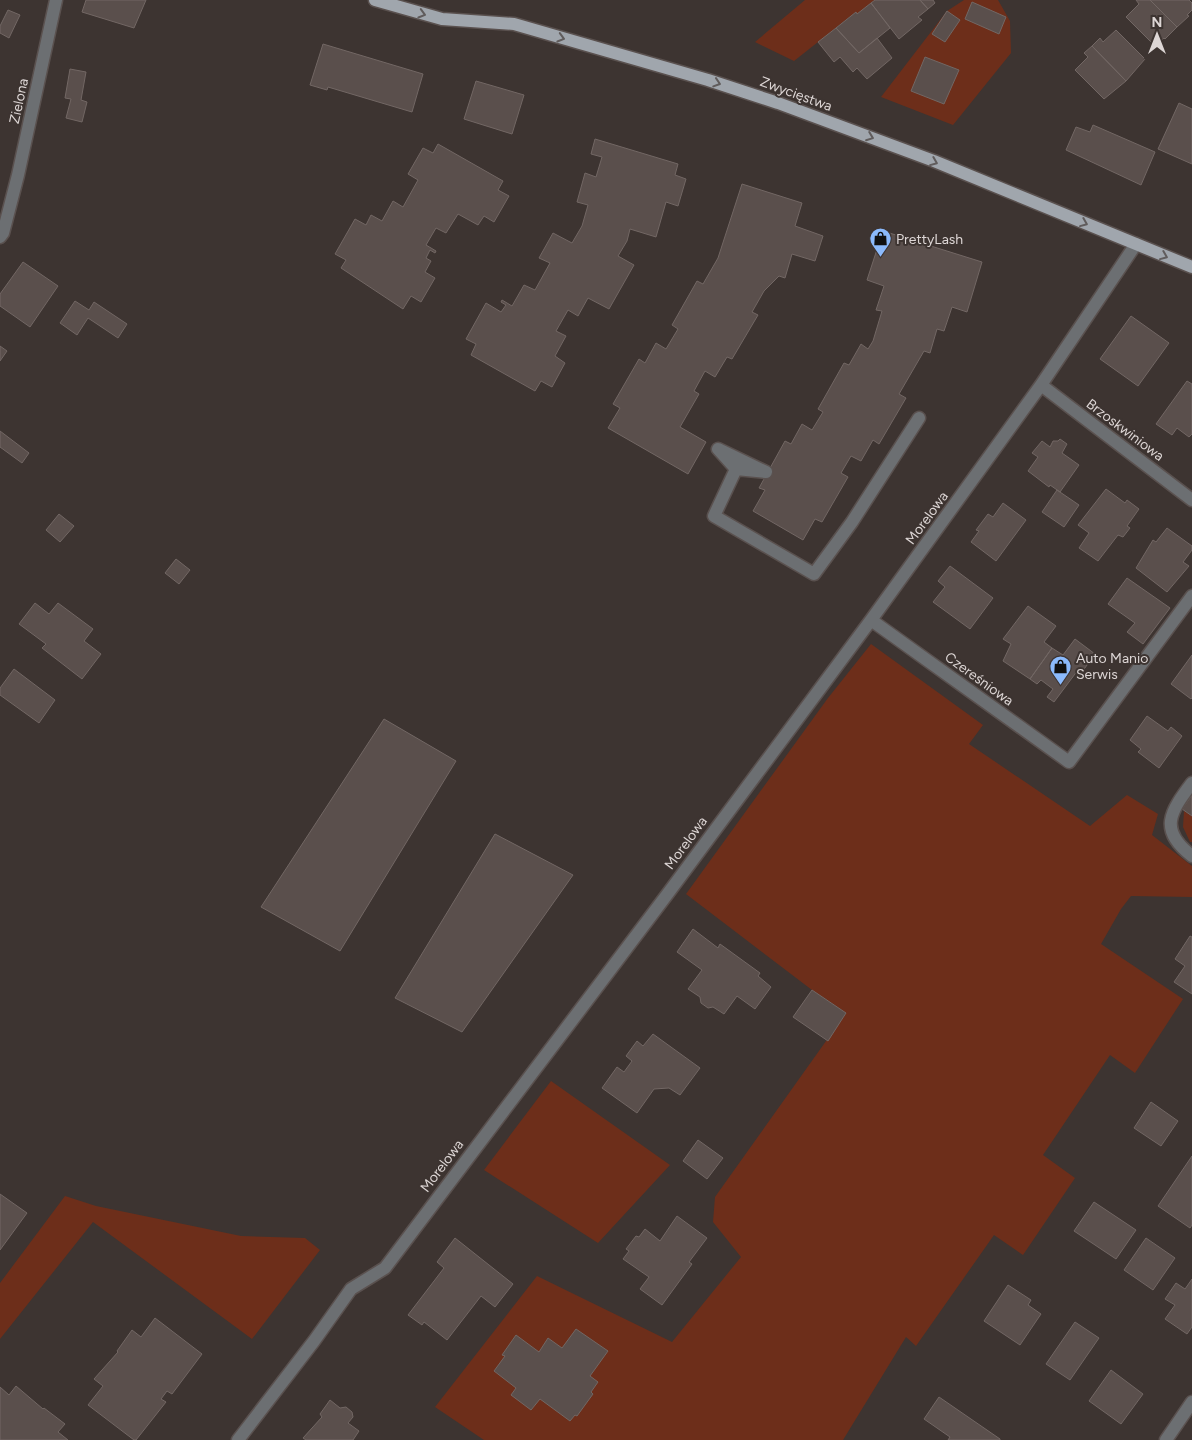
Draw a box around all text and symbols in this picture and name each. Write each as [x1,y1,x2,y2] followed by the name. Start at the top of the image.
[417,8,426,18] one-way arrow
[1132,10,1182,60] north arrow
[1152,14,1162,31] text: N
[556,32,564,42] one-way arrow
[758,73,834,115] street label: Zwycięstwa
[6,77,32,125] street label: Zielona
[712,77,720,87] one-way arrow
[865,131,874,141] one-way arrow
[929,155,938,166] one-way arrow
[1079,217,1088,228] one-way arrow
[868,227,892,258] shop icon: PrettyLash
[896,231,963,248] place label: PrettyLash
[1159,249,1168,260] one-way arrow
[1083,395,1167,465] street label: Brzoskwiniowa
[902,488,952,548] street label: Morelowa
[941,648,1017,710] street label: Czereśniowa
[1076,650,1148,683] place label: Auto Manio Serwis
[1048,654,1072,685] shop icon: Auto Manio Serwis
[661,813,711,873] street label: Morelowa
[417,1136,467,1196] street label: Morelowa

